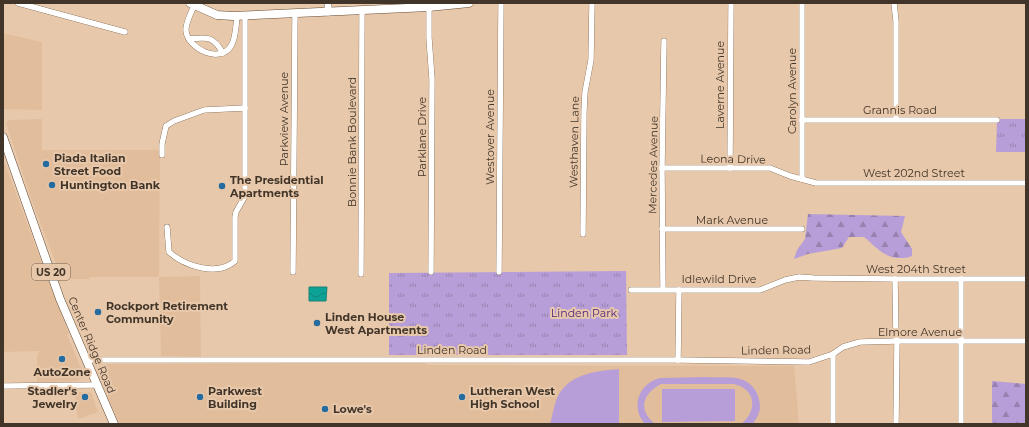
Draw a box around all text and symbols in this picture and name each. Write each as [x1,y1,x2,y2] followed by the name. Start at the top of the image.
[713,41,727,129] street label: Laverne Avenue
[785,48,799,134] street label: Carolyn Avenue
[277,71,291,166] street label: Parkview Avenue
[345,77,359,207] street label: Bonnie Bank Boulevard
[483,89,497,185] street label: Westover Avenue
[415,96,429,177] street label: Parklane Drive
[566,96,582,188] street label: Westhaven Lane
[863,103,937,117] street label: Grannis Road
[645,116,661,214] street label: Mercedes Avenue
[54,151,126,178] place label: Piada Italian Street Food
[700,151,766,167] street label: Leona Drive
[41,159,51,169] marker: Piada Italian Street Food
[863,166,965,180] street label: West 202nd Street
[229,173,324,200] place label: The Presidential Apartments
[60,178,161,192] place label: Huntington Bank
[47,180,57,190] marker: Huntington Bank
[217,181,227,191] marker: The Presidential Apartments
[696,213,769,227] street label: Mark Avenue
[866,262,966,276] street label: West 204th Street
[32,264,70,280] road number: US 20
[681,272,757,286] street label: Idlewild Drive
[65,294,119,396] street label: Center Ridge Road
[106,299,228,326] place label: Rockport Retirement Community
[551,306,618,320] park label: Linden Park
[93,307,103,317] marker: Rockport Retirement Community
[325,310,427,337] place label: Linden House West Apartments
[312,318,322,328] marker: Linden House West Apartments
[878,325,962,339] street label: Elmore Avenue
[741,342,811,358] street label: Linden Road
[417,343,487,357] street label: Linden Road
[57,354,67,364] marker: AutoZone
[33,365,90,379] place label: AutoZone
[28,384,77,411] place label: Stadler's Jewelry
[208,384,262,411] place label: Parkwest Building
[470,384,555,411] place label: Lutheran West High School
[80,392,90,402] marker: Stadler's Jewelry
[195,392,205,402] marker: Parkwest Building
[457,392,467,402] marker: Lutheran West High School
[333,402,372,416] place label: Lowe's
[320,404,330,414] marker: Lowe's

